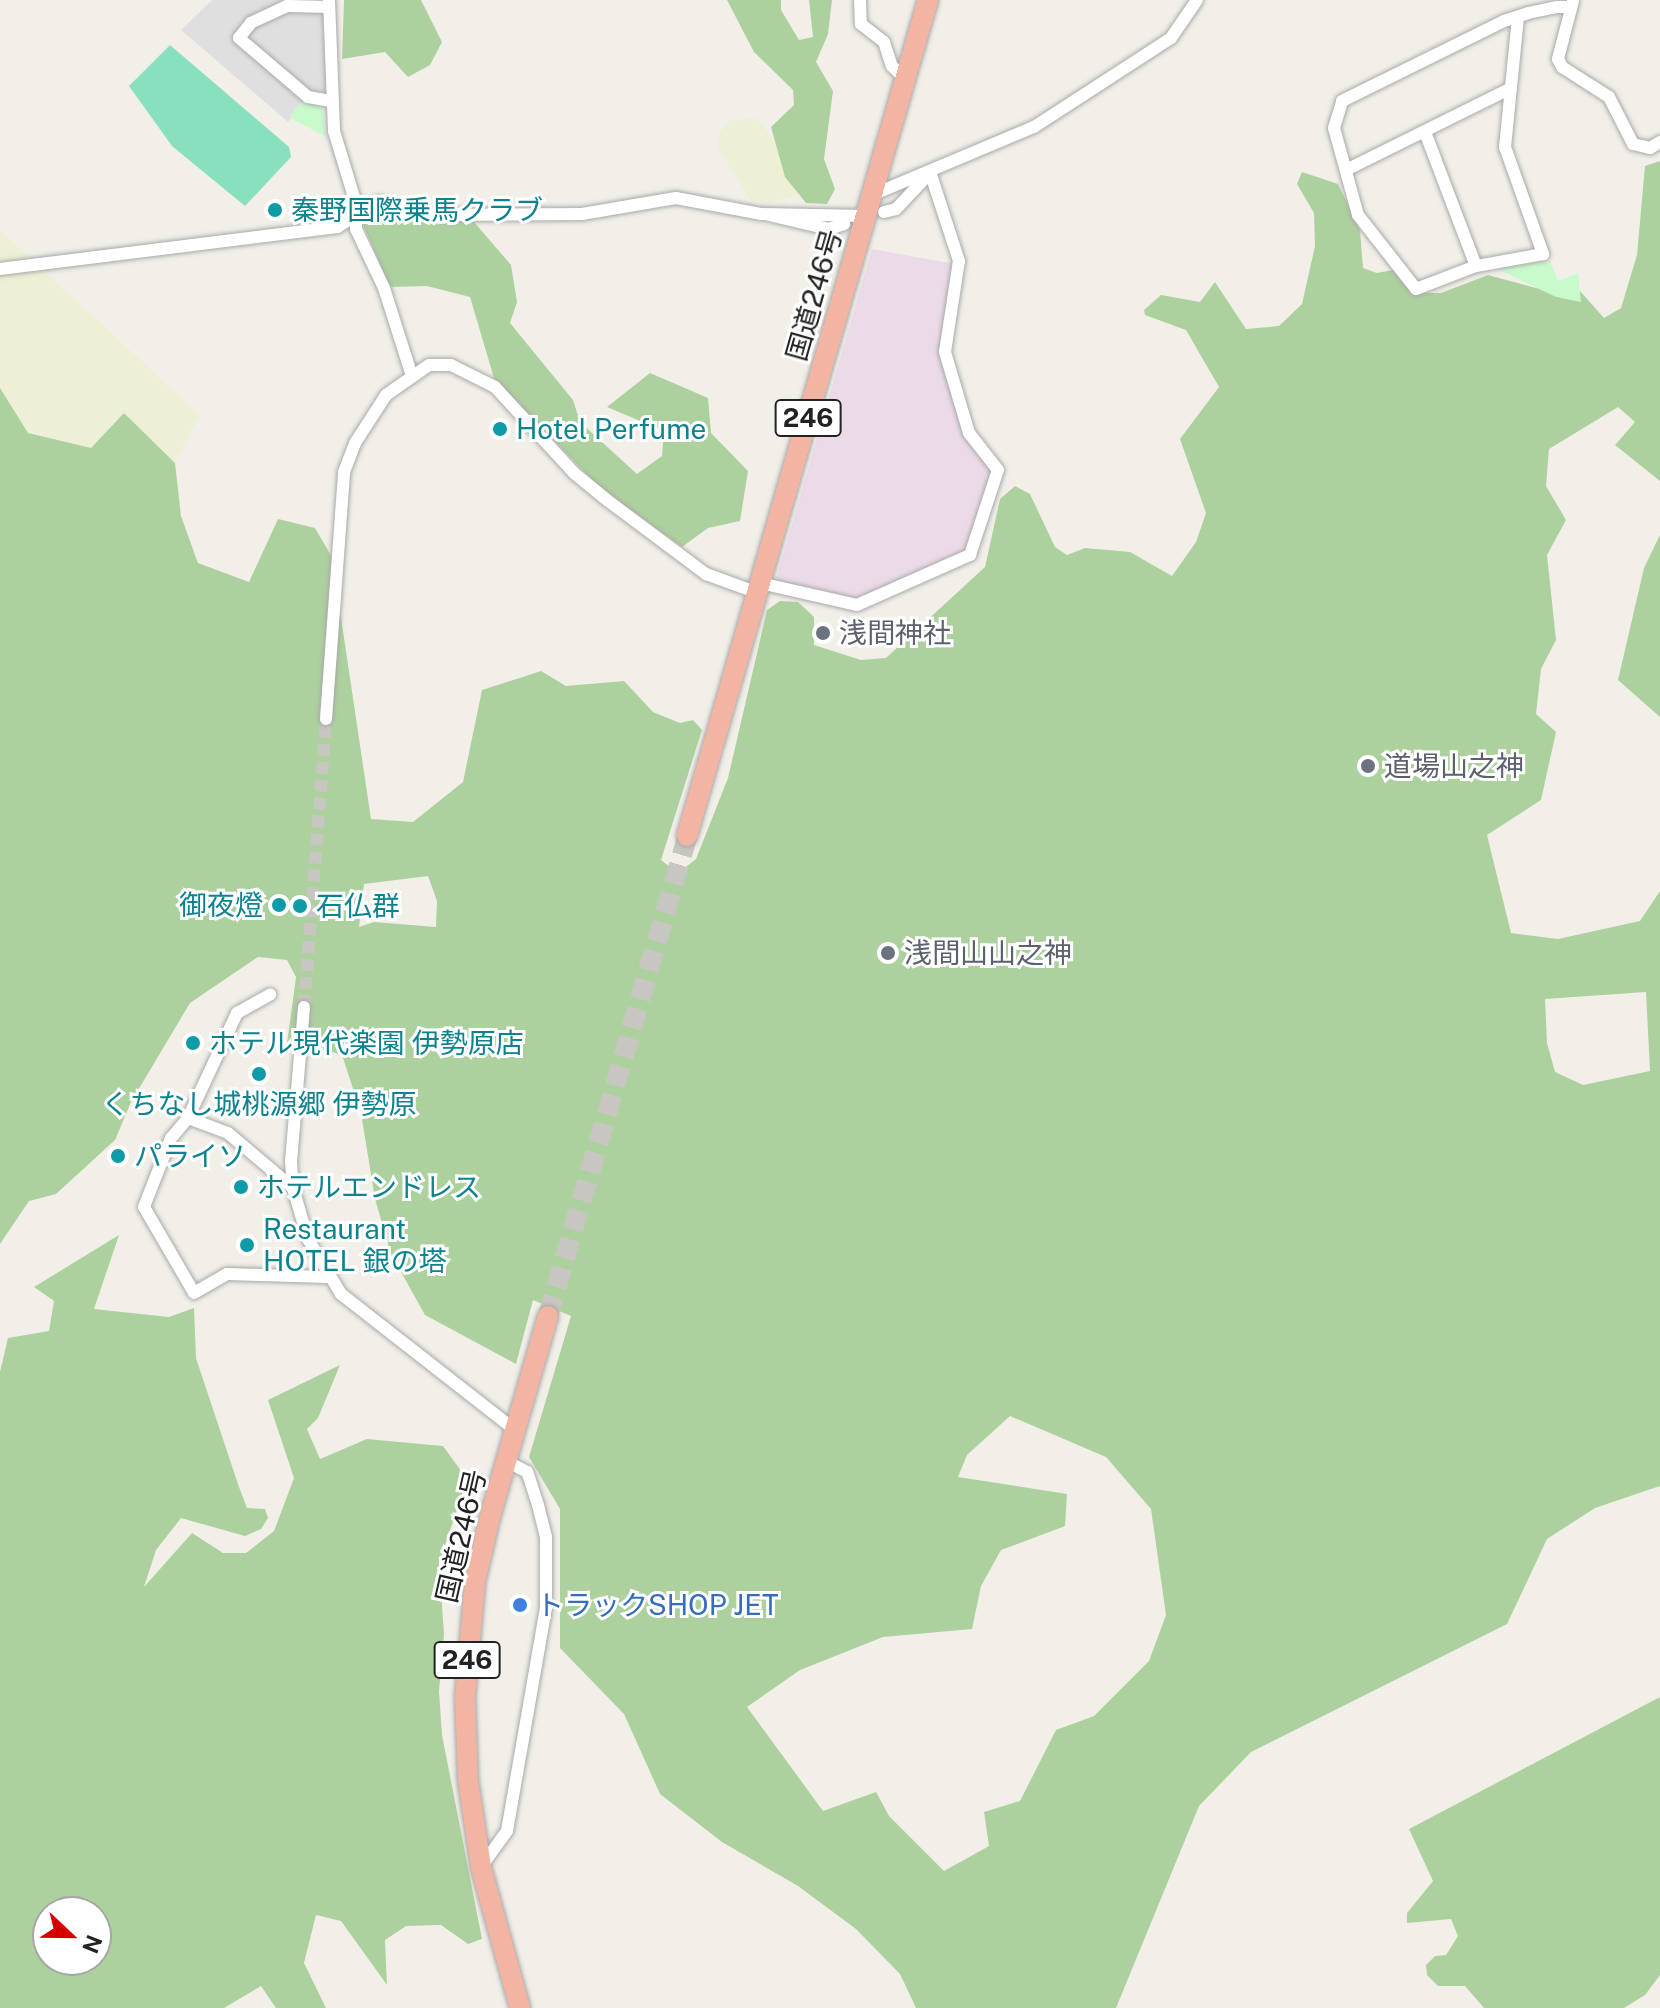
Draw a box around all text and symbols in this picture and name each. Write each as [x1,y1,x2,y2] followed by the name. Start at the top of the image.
[291,193,543,227] place label: 秦野国際乗馬クラブ
[266,201,284,219] marker: 秦野国際乗馬クラブ
[779,225,849,365] street label: 国道246号
[774,396,842,440] road number: 246
[516,412,706,446] place label: Hotel Perfume
[491,420,509,438] marker: Hotel Perfume
[839,616,951,650] place label: 浅間神社
[814,624,832,642] marker: 浅間神社
[1384,749,1524,783] place label: 道場山之神
[1359,757,1377,775] marker: 道場山之神
[179,888,263,922] place label: 御夜燈
[316,889,400,923] place label: 石仏群
[270,896,288,914] marker: 御夜燈
[291,897,309,915] marker: 石仏群
[904,936,1072,970] place label: 浅間山山之神
[879,944,897,962] marker: 浅間山山之神
[209,1026,524,1060] place label: ホテル現代楽園 伊勢原店
[184,1034,202,1052] marker: ホテル現代楽園 伊勢原店
[250,1065,268,1083] marker: くちなし城桃源郷 伊勢原
[102,1087,416,1121] place label: くちなし城桃源郷 伊勢原
[134,1139,246,1173] place label: パライソ
[109,1147,127,1165] marker: パライソ
[257,1170,481,1204] place label: ホテルエンドレス
[232,1178,250,1196] marker: ホテルエンドレス
[263,1212,446,1278] place label: Restaurant HOTEL 銀の塔
[238,1236,256,1254] marker: Restaurant HOTEL 銀の塔
[429,1466,493,1606] street label: 国道246号
[536,1588,779,1622] place label: トラックSHOP JET
[511,1596,529,1614] marker: トラックSHOP JET
[433,1638,501,1682] road number: 246
[32,1896,112,1976] north arrow
[77,1931,108,1957] text: N

